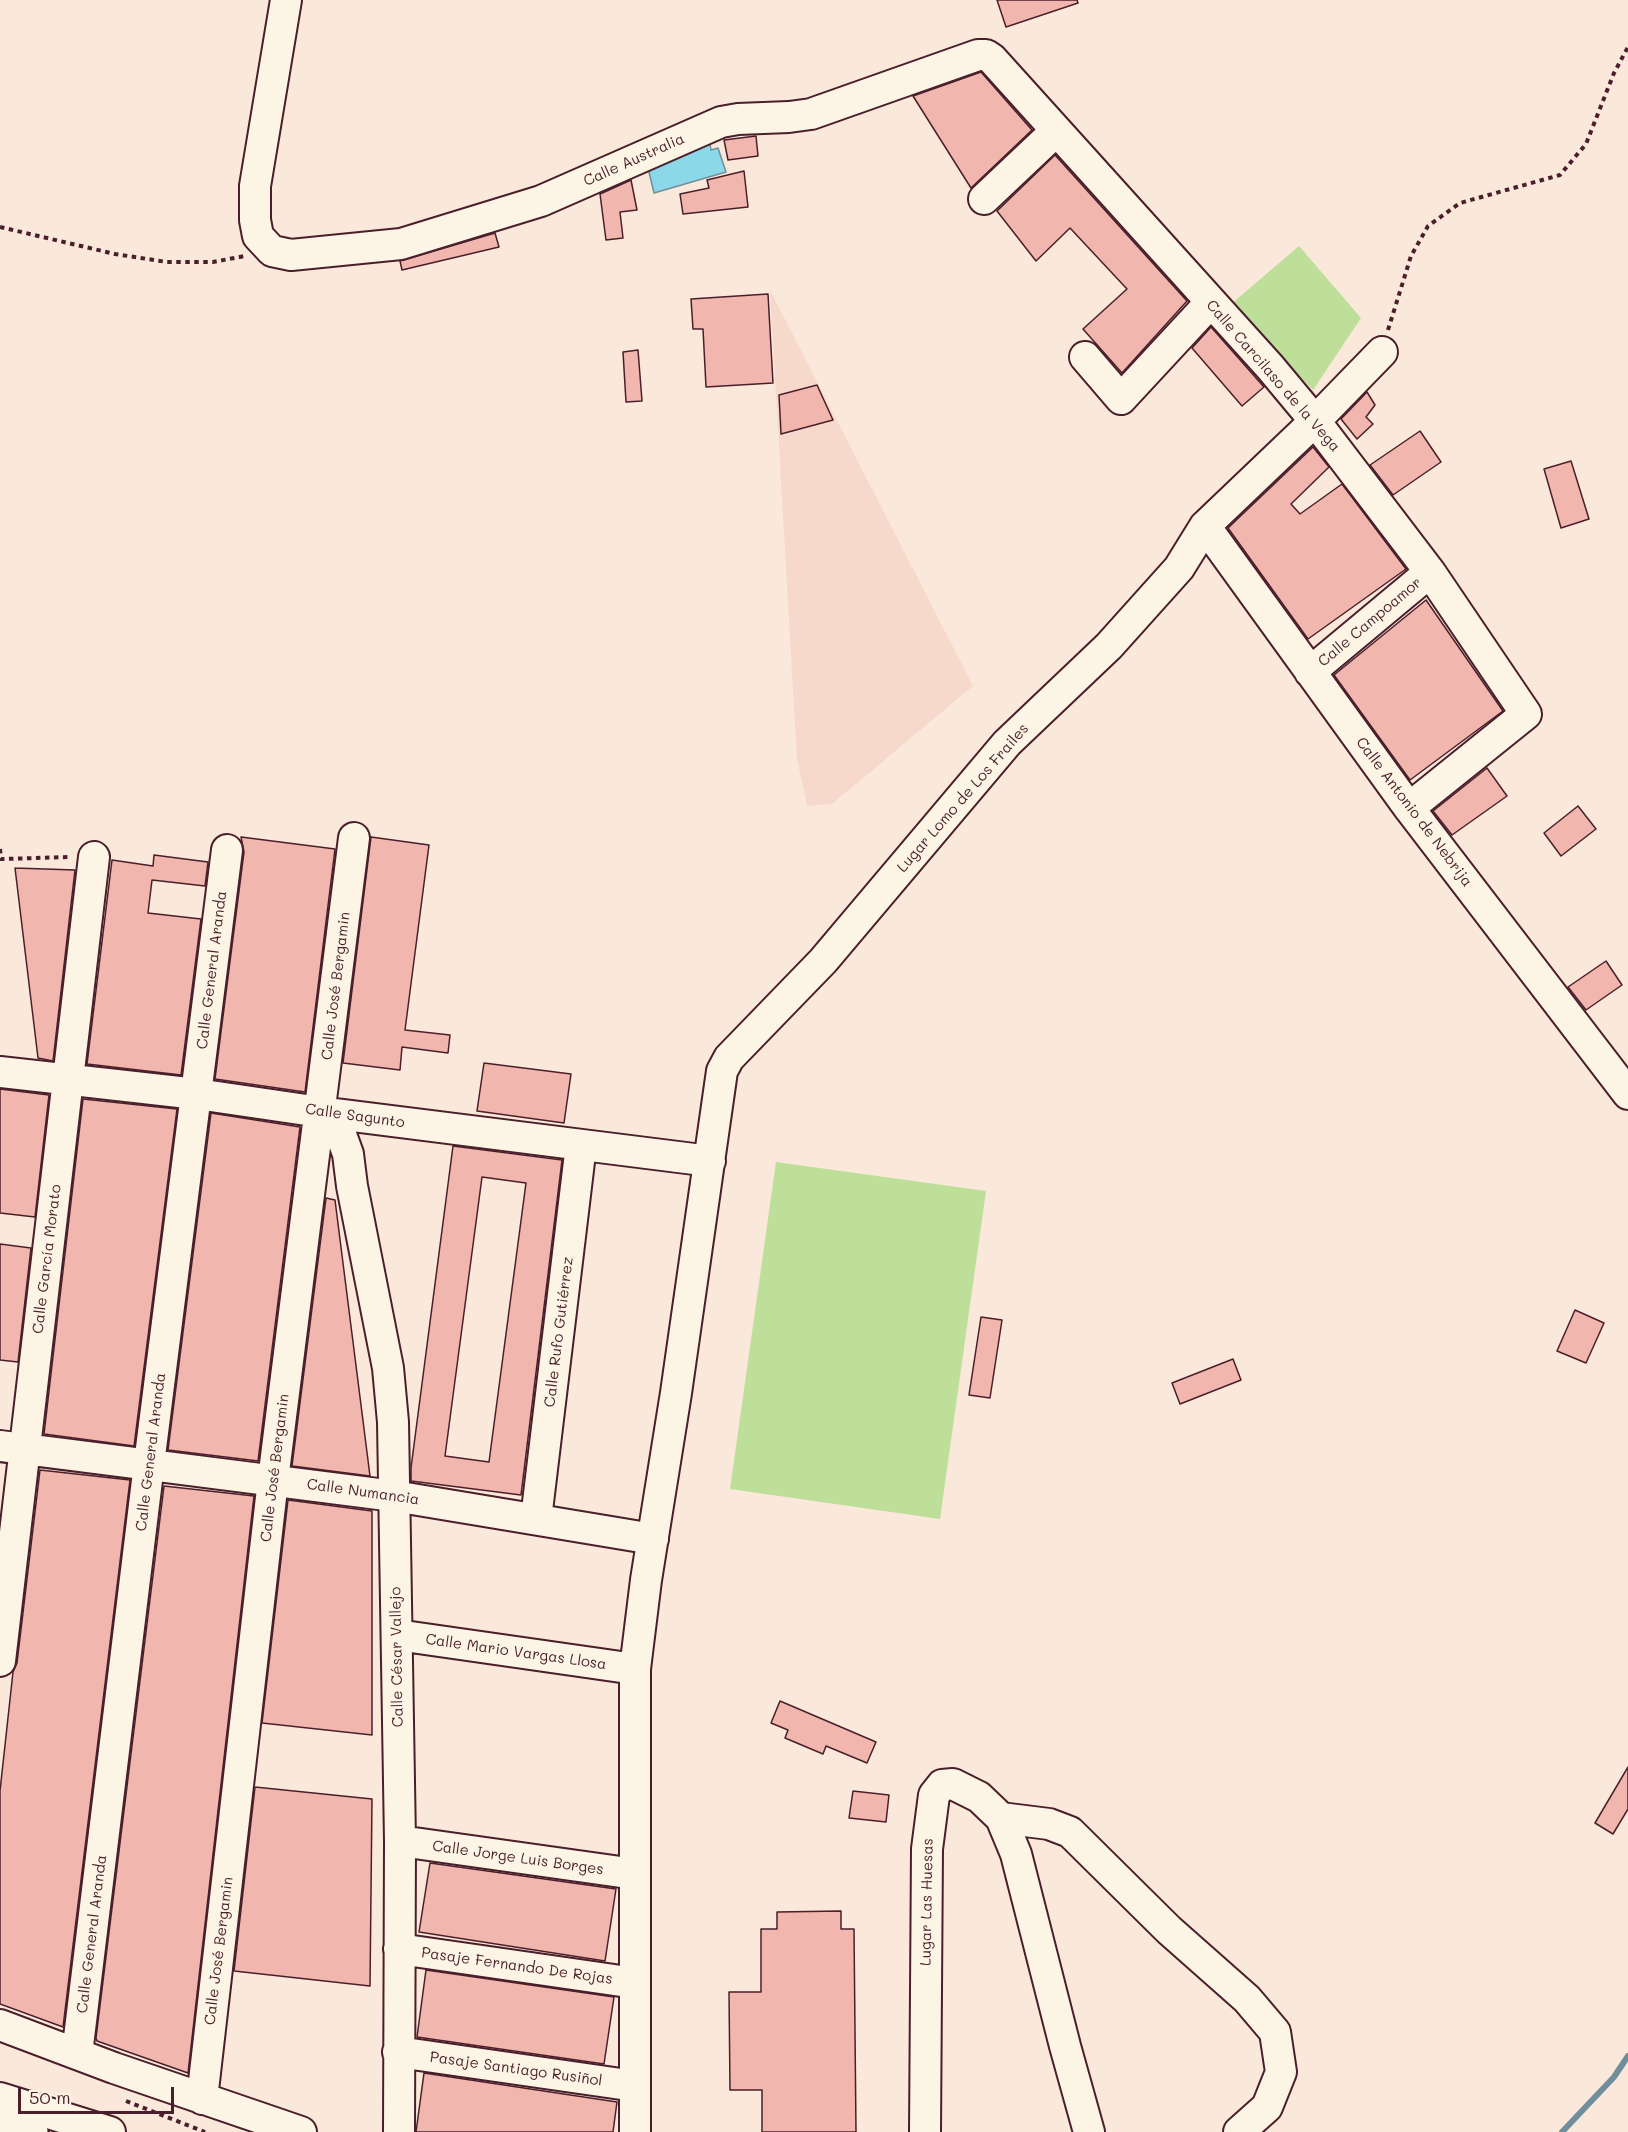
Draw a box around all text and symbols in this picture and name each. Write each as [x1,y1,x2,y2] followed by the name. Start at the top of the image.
[581,130,687,190] street label: Calle Australia
[1202,296,1344,456] street label: Calle Carcilaso de la Vega
[1315,573,1425,671] street label: Calle Campoamor
[893,720,1033,876] street label: Lugar Lomo de Los Frailes
[1352,734,1476,890] street label: Calle Antonio de Nebrija
[193,890,231,1050] street label: Calle General Aranda
[318,911,354,1061] street label: Calle José Bergamin
[304,1100,406,1132] street label: Calle Sagunto
[29,1183,65,1335] street label: Calle García Morato
[541,1256,577,1408] street label: Calle Rufo Gutiérrez
[132,1372,170,1532] street label: Calle General Aranda
[257,1393,293,1543] street label: Calle José Bergamin
[306,1475,420,1509] street label: Calle Numancia
[387,1587,407,1727] street label: Calle César Vallejo
[424,1630,608,1674] street label: Calle Mario Vargas Llosa
[431,1837,605,1879] street label: Calle Jorge Luis Borges
[917,1838,937,1966] street label: Lugar Las Huesas
[73,1854,111,2014] street label: Calle General Aranda
[201,1876,237,2026] street label: Calle José Bergamin
[420,1944,614,1988] street label: Pasaje Fernando De Rojas
[429,2048,603,2090] street label: Pasaje Santiago Rusiñol
[21,2075,177,2113] scale bar
[29,2085,71,2109] text: 50 m

